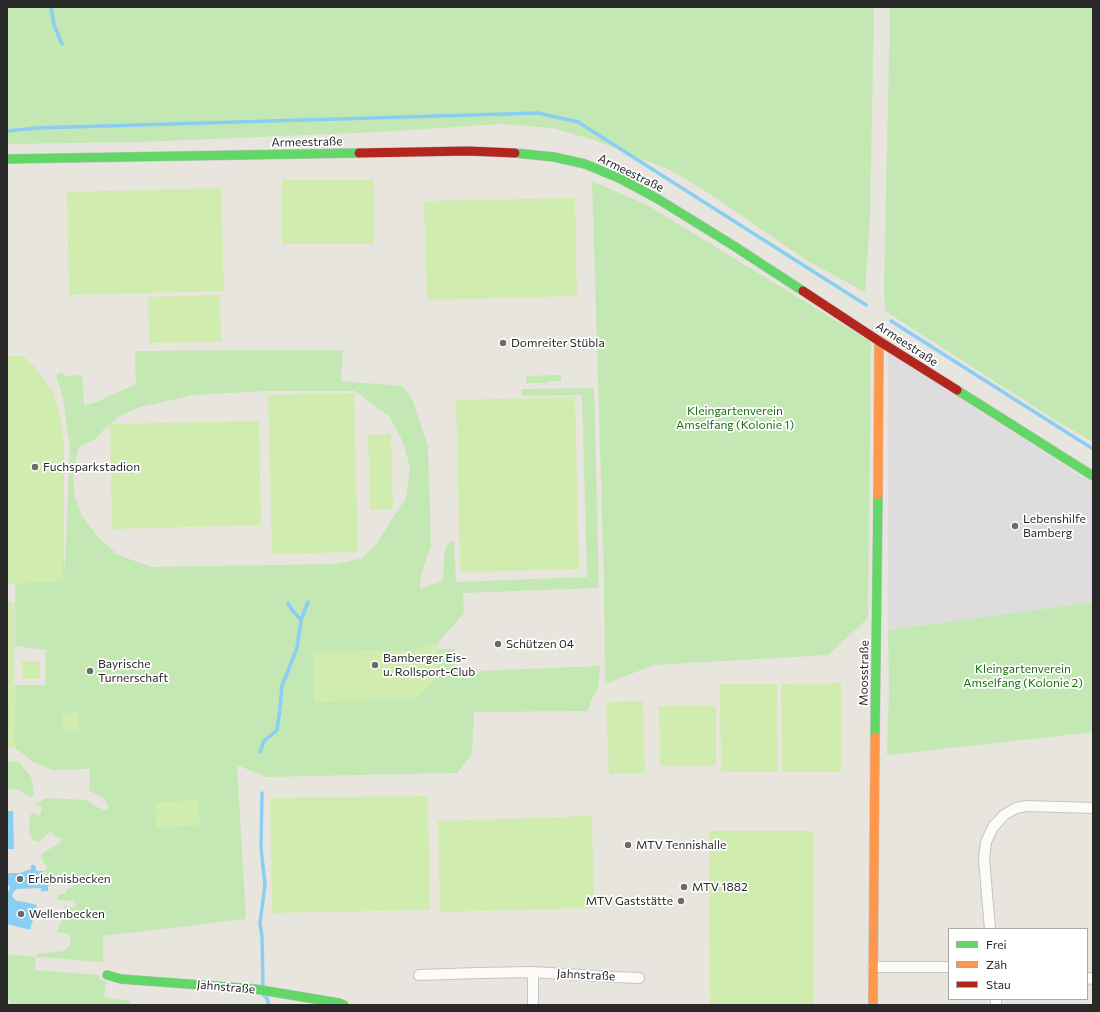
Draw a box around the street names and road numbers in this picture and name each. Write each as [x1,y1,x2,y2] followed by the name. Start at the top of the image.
[271,134,343,150] street label: Armeestraße
[596,151,666,195] street label: Armeestraße
[873,319,941,369] street label: Armeestraße
[856,640,872,706] street label: Moosstraße
[556,966,616,984] street label: Jahnstraße
[196,977,256,997] street label: Jahnstraße

